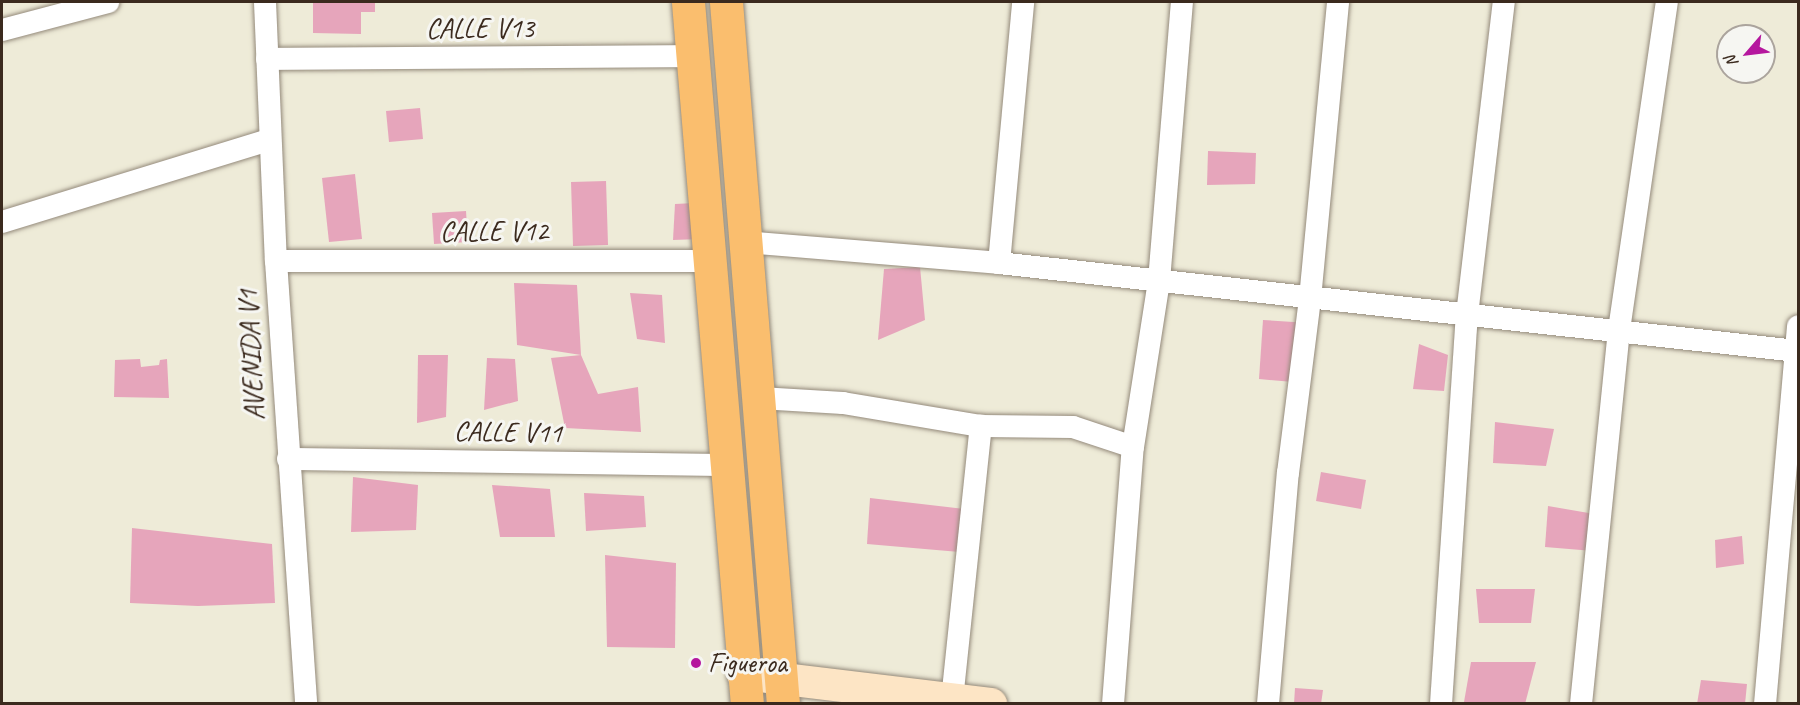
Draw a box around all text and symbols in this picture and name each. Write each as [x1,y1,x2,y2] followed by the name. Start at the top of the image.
[426,11,534,45] street label: CALLE V13
[1716,24,1776,84] north arrow
[1721,52,1743,71] text: N
[440,214,548,248] street label: CALLE V12
[231,289,271,421] street label: AVENIDA V1
[454,414,562,450] street label: CALLE V11
[708,646,787,680] place label: Figueroa
[689,656,703,670] marker: Figueroa

